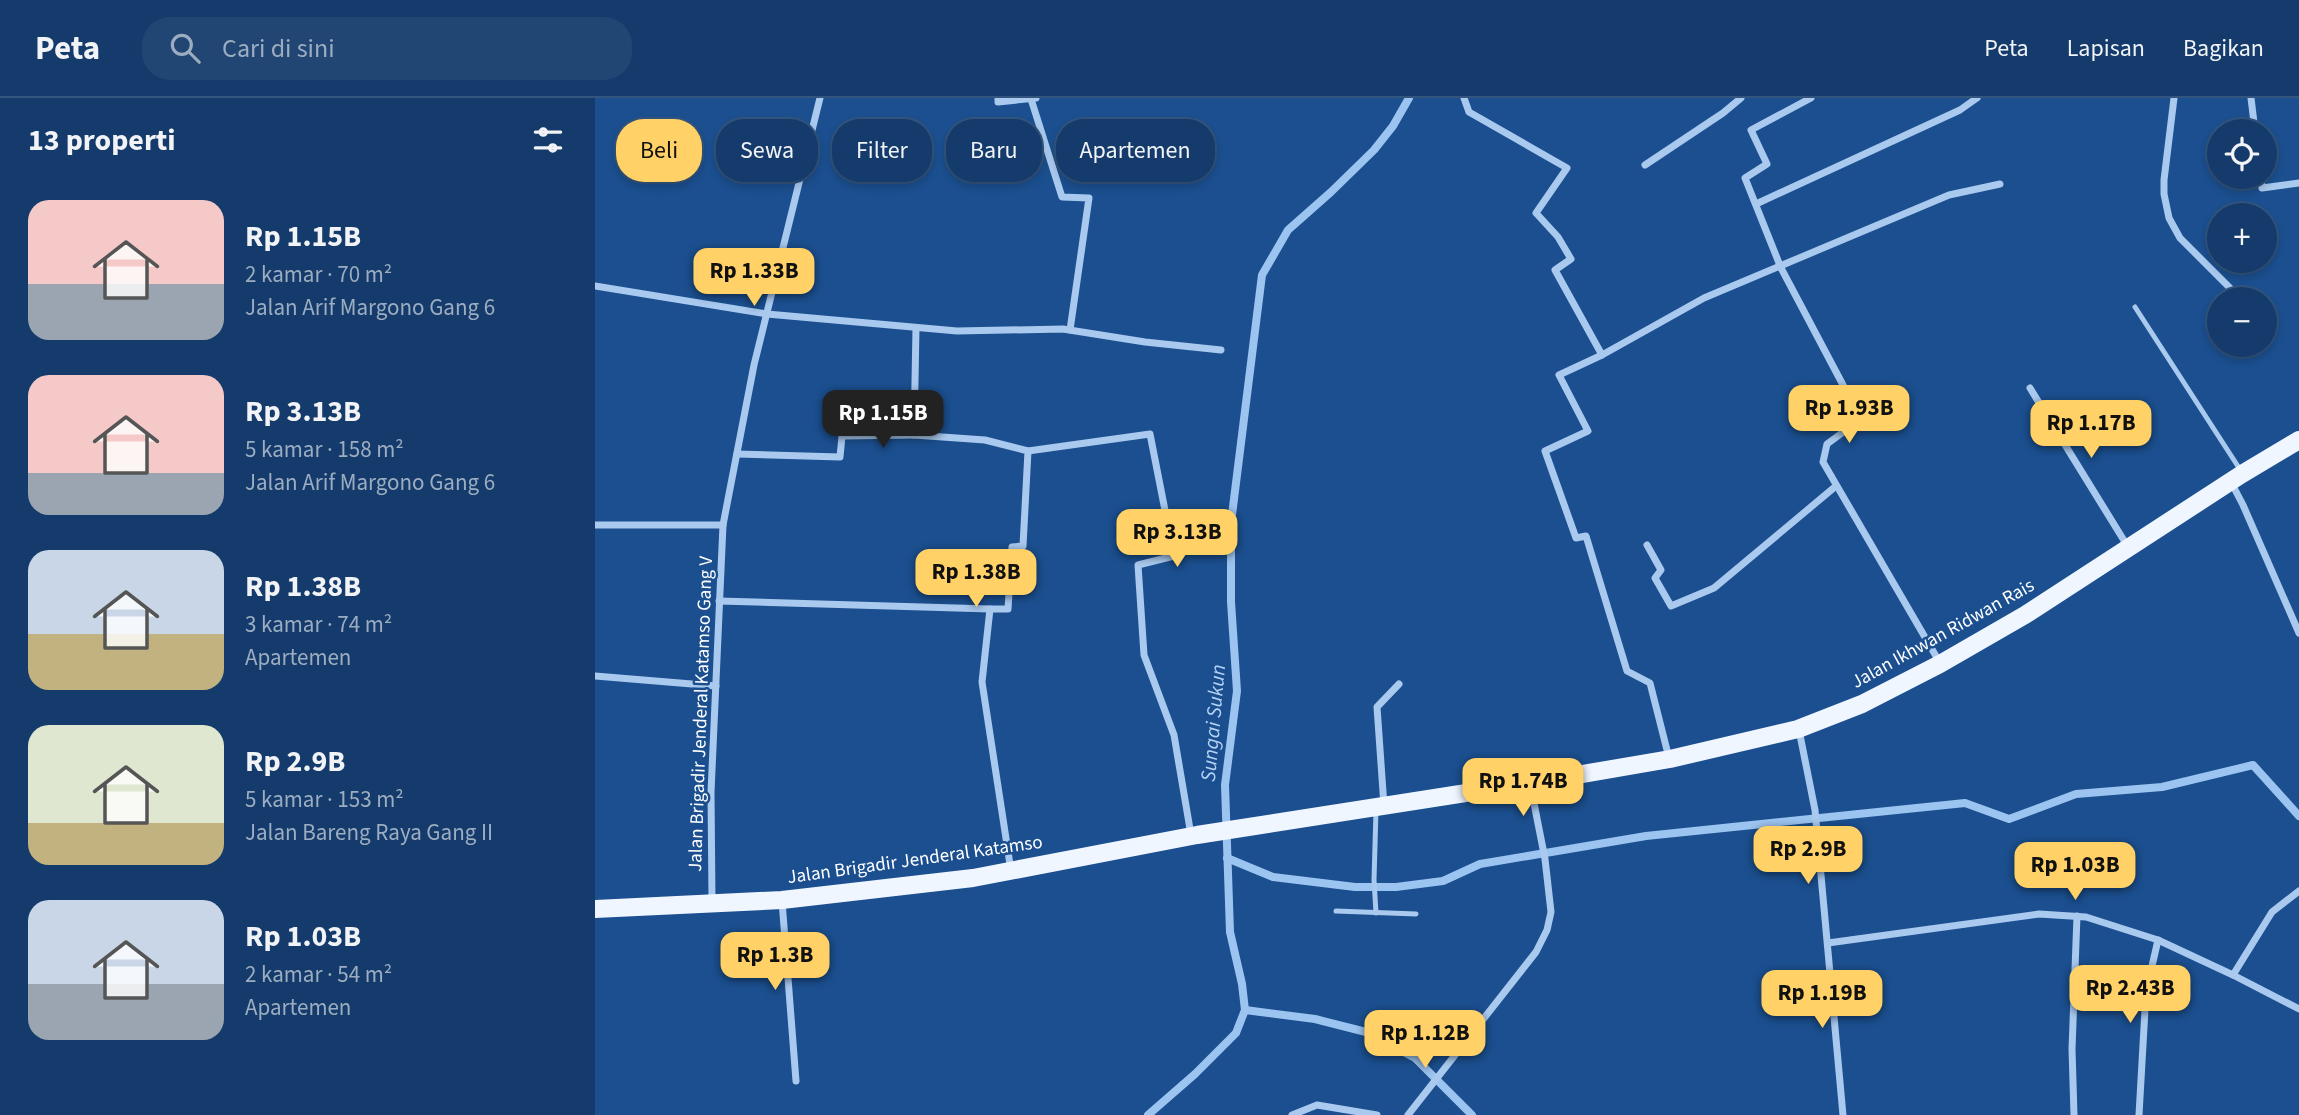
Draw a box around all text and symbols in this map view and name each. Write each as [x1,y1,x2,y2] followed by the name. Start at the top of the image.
[142,17,632,80] search box
[35,25,100,72] text: Peta
[166,29,204,67] icon: search
[222,30,335,67] text: Cari di sini
[1984,31,2029,66] text: Peta
[2067,31,2145,66] text: Lapisan
[2183,31,2264,66] text: Bagikan
[28,119,176,162] text: 13 properti
[616,119,702,182] chip: Beli
[716,119,818,182] chip: Sewa
[832,119,932,182] chip: Filter
[946,119,1042,182] chip: Baru
[1056,119,1215,182] chip: Apartemen
[2207,119,2277,357] map controls
[2207,119,2277,189] button: locate
[529,121,567,159] icon: filters
[2207,203,2277,273] button: +
[245,215,361,258] text: Rp 1.15B
[84,228,168,312] icon: home
[682,248,826,308] pin: Rp 1.33B
[709,254,799,287] text: Rp 1.33B
[245,258,392,291] text: 2 kamar · 70 m²
[2207,287,2277,357] button: −
[245,291,495,324] text: Jalan Arif Margono Gang 6
[1777,386,1921,445] pin: Rp 1.93B
[245,390,361,433] text: Rp 3.13B
[811,390,955,450] pin: Rp 1.15B
[1804,391,1894,424] text: Rp 1.93B
[838,396,928,429] text: Rp 1.15B
[2019,400,2163,460] pin: Rp 1.17B
[84,403,168,487] icon: home
[2046,406,2136,439] text: Rp 1.17B
[245,433,404,466] text: 5 kamar · 158 m²
[245,466,495,499] text: Jalan Arif Margono Gang 6
[1105,510,1249,569] pin: Rp 3.13B
[1132,515,1222,548] text: Rp 3.13B
[904,550,1048,609] pin: Rp 1.38B
[682,555,720,872] street label: Jalan Brigadir Jenderal Katamso Gang V
[931,555,1021,588] text: Rp 1.38B
[245,565,361,608] text: Rp 1.38B
[1847,572,2039,696] street label: Jalan Ikhwan Ridwan Rais
[84,578,168,662] icon: home
[245,608,392,641] text: 3 kamar · 74 m²
[245,641,351,674] text: Apartemen
[1193,663,1233,783] water label: Sungai Sukun
[245,740,345,783] text: Rp 2.9B
[84,753,168,837] icon: home
[1451,758,1595,818] pin: Rp 1.74B
[1478,764,1568,797] text: Rp 1.74B
[245,783,404,816] text: 5 kamar · 153 m²
[245,816,493,849] text: Jalan Bareng Raya Gang II
[1743,826,1873,886] pin: Rp 2.9B
[786,829,1044,891] street label: Jalan Brigadir Jenderal Katamso
[1770,832,1846,865] text: Rp 2.9B
[2003,842,2147,902] pin: Rp 1.03B
[2030,848,2120,881] text: Rp 1.03B
[245,915,361,958] text: Rp 1.03B
[84,928,168,1012] icon: home
[710,932,840,992] pin: Rp 1.3B
[737,938,813,971] text: Rp 1.3B
[245,958,392,991] text: 2 kamar · 54 m²
[2058,965,2202,1025] pin: Rp 2.43B
[1750,970,1894,1030] pin: Rp 1.19B
[2085,971,2175,1004] text: Rp 2.43B
[1777,976,1867,1009] text: Rp 1.19B
[245,991,351,1024] text: Apartemen
[1353,1010,1497,1070] pin: Rp 1.12B
[1380,1016,1470,1049] text: Rp 1.12B

